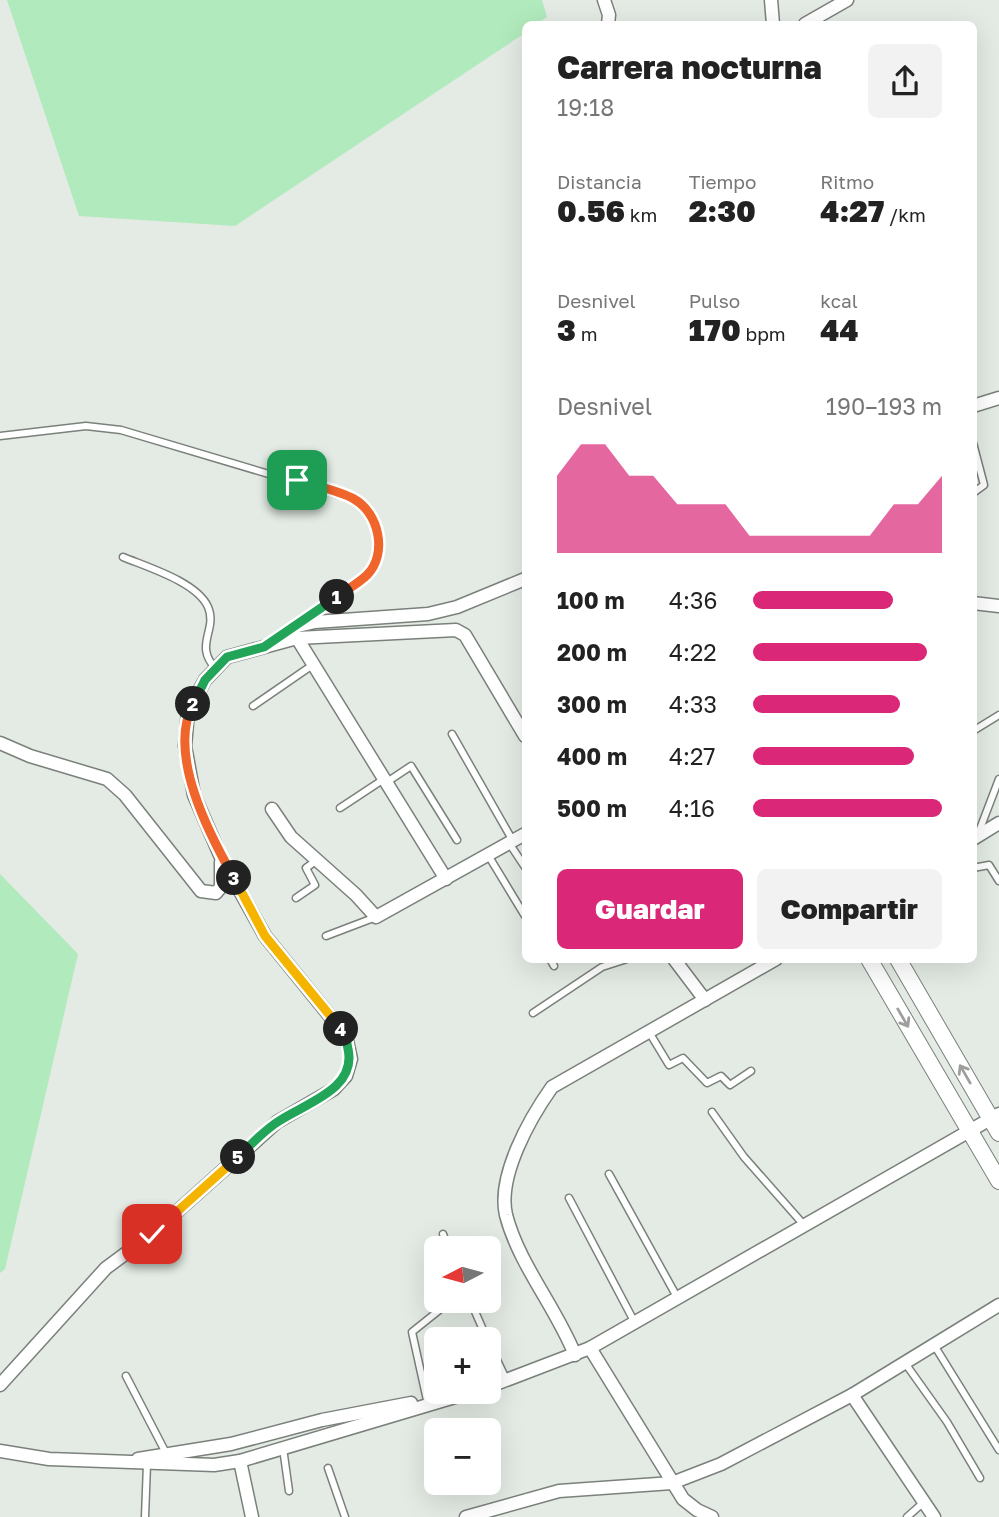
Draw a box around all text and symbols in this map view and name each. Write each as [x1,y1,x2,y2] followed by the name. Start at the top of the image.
[868,44,942,118] button: share
[557,48,822,86] text: Carrera nocturna
[557,93,614,121] text: 19:18
[557,170,642,193] text: Distancia
[689,170,756,193] text: Tiempo
[820,170,874,193] text: Ritmo
[557,193,625,229] text: 0.56
[689,193,756,229] text: 2:30
[820,193,884,229] text: 4:27
[625,203,657,226] text: km
[884,203,926,226] text: /km
[557,289,636,312] text: Desnivel
[689,289,740,312] text: Pulso
[820,289,858,312] text: kcal
[557,312,576,348] text: 3
[689,312,741,348] text: 170
[820,312,858,348] text: 44
[576,322,597,345] text: m
[741,322,786,345] text: bpm
[557,392,652,420] text: Desnivel
[826,392,942,420] text: 190–193 m
[267,450,327,510] pin
[278,461,316,499] icon: arrive
[320,580,354,614] pin: 1
[332,585,341,608] text: 1
[557,586,625,614] text: 100 m
[669,586,717,614] text: 4:36
[557,638,627,666] text: 200 m
[669,638,717,666] text: 4:22
[176,686,210,722] pin: 2
[557,690,627,718] text: 300 m
[669,690,717,718] text: 4:33
[187,692,198,715] text: 2
[557,742,627,770] text: 400 m
[669,742,715,770] text: 4:27
[557,794,627,822] text: 500 m
[669,794,715,822] text: 4:16
[216,860,252,896] pin: 3
[228,866,239,889] text: 3
[557,869,743,949] button: Guardar
[757,869,942,949] button: Compartir
[896,1007,910,1027] one-way arrow
[324,1012,358,1046] pin: 4
[335,1017,346,1040] text: 4
[957,1065,971,1085] one-way arrow
[220,1140,256,1174] pin: 5
[232,1145,243,1168] text: 5
[122,1204,182,1264] pin
[133,1215,171,1253] icon: check
[424,1236,500,1312] north arrow
[424,1236,501,1495] map controls
[424,1327,501,1404] button: +
[424,1418,501,1495] button: −

